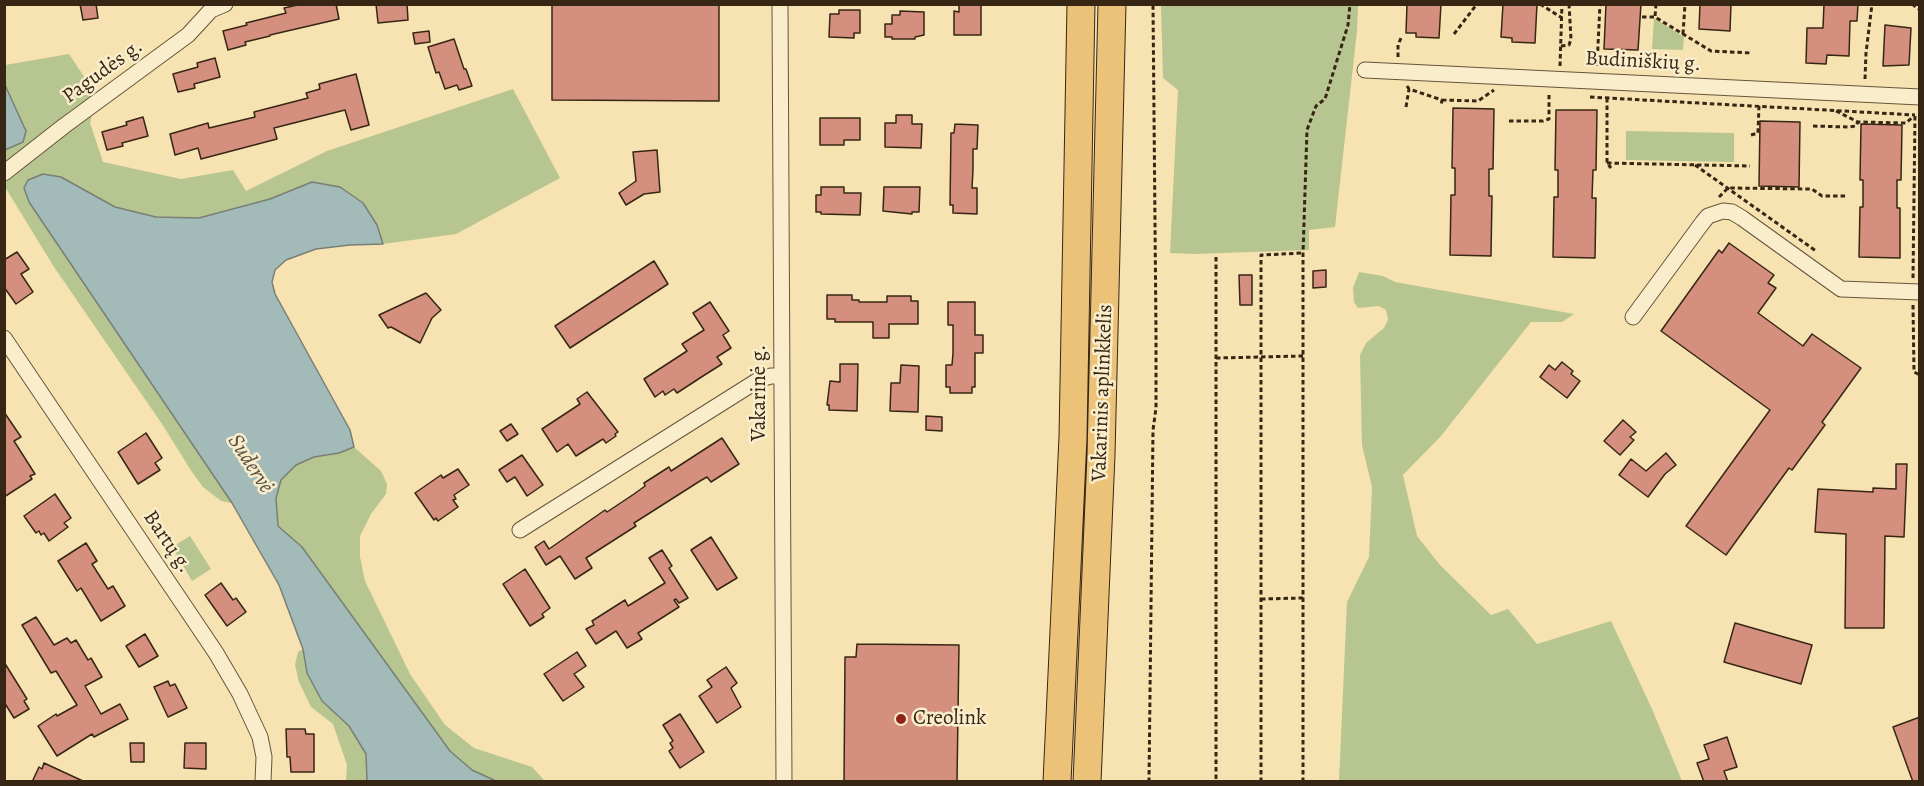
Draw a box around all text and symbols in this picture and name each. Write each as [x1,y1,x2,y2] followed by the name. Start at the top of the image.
[58,34,148,110] street label: Pagudės g.
[1585,46,1701,78] street label: Budiniškių g.
[1087,304,1119,482] street label: Vakarinis aplinkkelis
[747,345,773,441] street label: Vakarinė g.
[221,430,279,498] water label: Sudervė
[137,506,197,578] street label: Bartų g.
[913,706,986,732] place label: Creolink
[894,712,908,726] marker: Creolink

